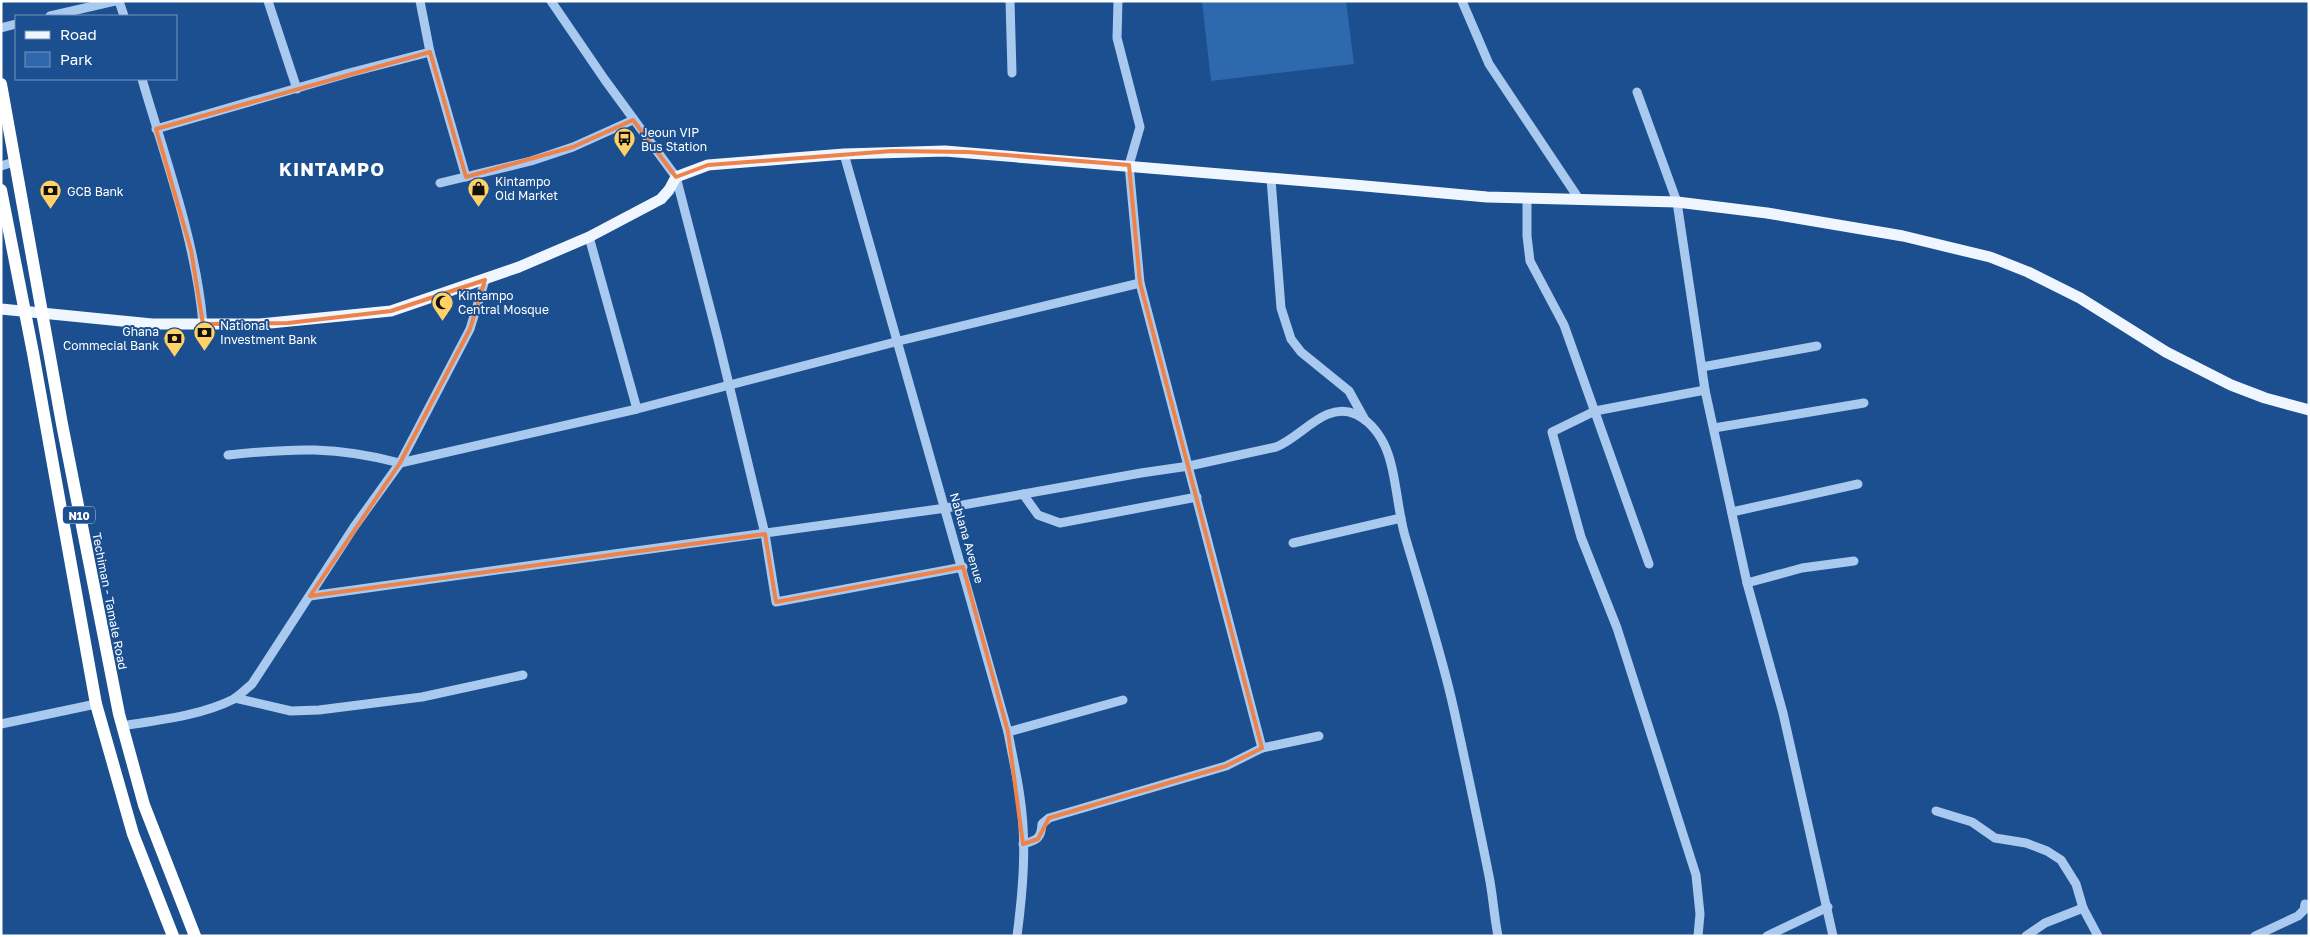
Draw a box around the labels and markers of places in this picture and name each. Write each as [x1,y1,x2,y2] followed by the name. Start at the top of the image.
[641,125,707,154] place label: Jeoun VIP Bus Station
[613,127,637,158] bus stop icon: Jeoun VIP Bus Station
[495,174,558,203] place label: Kintampo Old Market
[467,176,491,207] shop icon: Kintampo Old Market
[39,179,63,210] bank icon: GCB Bank
[67,184,124,199] place label: GCB Bank
[458,288,549,317] place label: Kintampo Central Mosque
[430,290,454,321] mosque icon: Kintampo Central Mosque
[220,318,317,347] place label: National Investment Bank
[192,320,216,351] bank icon: National Investment Bank
[63,324,159,353] place label: Ghana Commecial Bank
[163,326,187,357] bank icon: Ghana Commecial Bank

